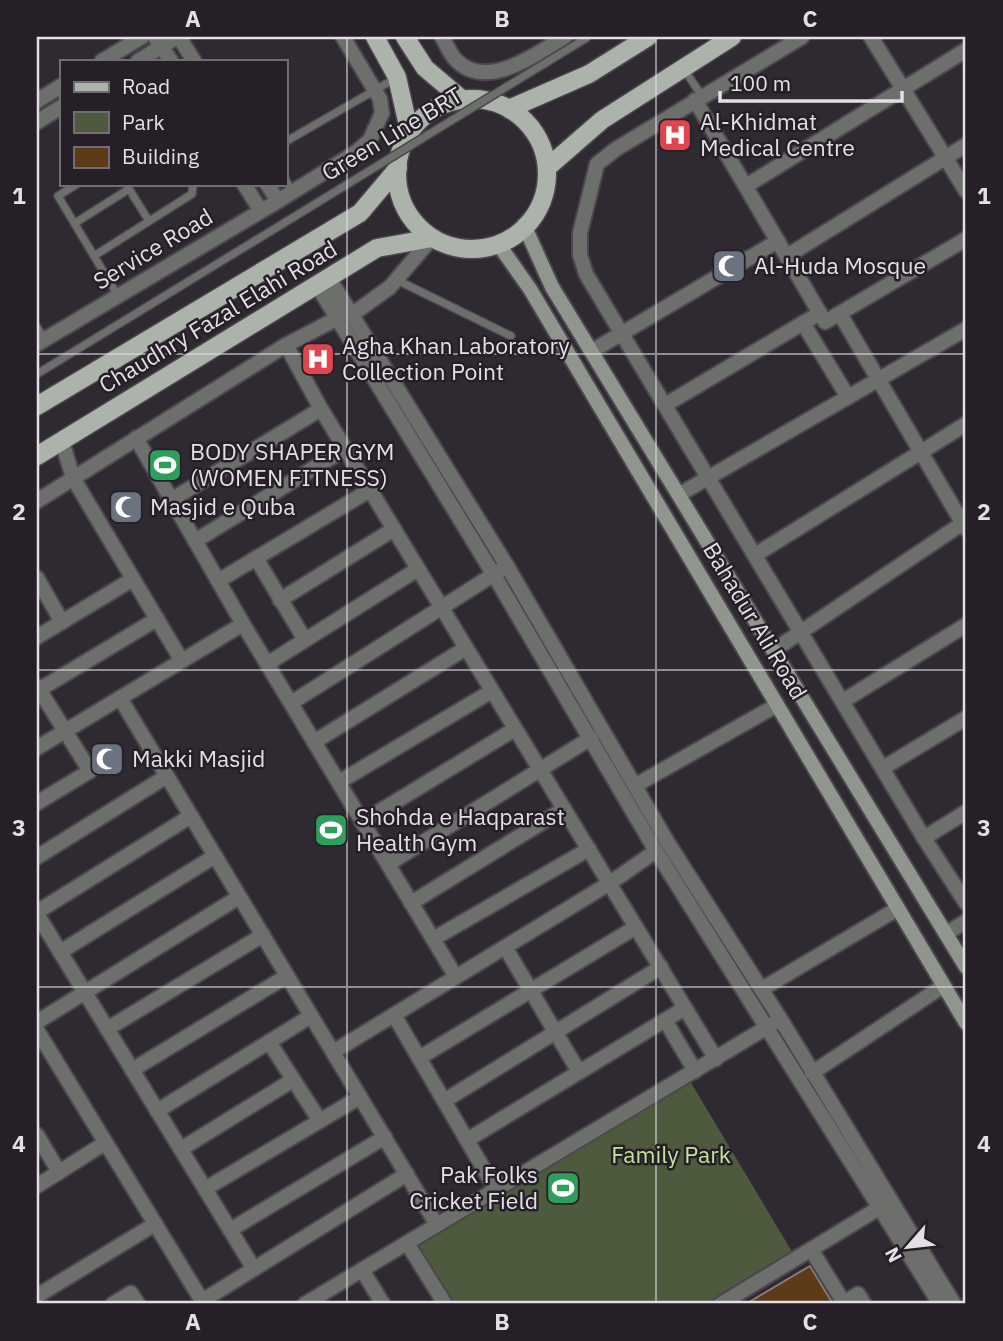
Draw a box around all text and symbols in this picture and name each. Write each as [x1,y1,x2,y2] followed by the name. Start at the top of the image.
[185,3,201,33] text: A
[494,3,510,33] text: B
[803,3,818,33] text: C
[60,60,287,186] legend
[720,60,902,104] scale bar
[730,69,791,97] text: 100 m
[122,72,170,100] text: Road
[316,79,467,187] street label: Green Line BRT
[700,106,855,162] place label: Al-Khidmat Medical Centre
[122,108,165,136] text: Park
[656,116,694,154] hospital icon: Al-Khidmat Medical Centre
[122,142,199,170] text: Building
[12,180,26,210] text: 1
[977,180,991,210] text: 1
[87,201,218,296] street label: Service Road
[93,233,342,399] street label: Chaudhry Fazal Elahi Road
[710,247,748,285] mosque icon: Al-Huda Mosque
[754,250,926,280] place label: Al-Huda Mosque
[342,330,570,386] place label: Agha Khan Laboratory Collection Point
[299,340,337,378] hospital icon: Agha Khan Laboratory Collection Point
[190,436,395,492] place label: BODY SHAPER GYM (WOMEN FITNESS)
[146,446,184,484] sports icon: BODY SHAPER GYM (WOMEN FITNESS)
[107,488,145,526] mosque icon: Masjid e Quba
[150,491,295,521] place label: Masjid e Quba
[12,496,26,526] text: 2
[977,496,991,526] text: 2
[697,536,815,704] street label: Bahadur Ali Road
[88,740,126,778] mosque icon: Makki Masjid
[132,743,265,773] place label: Makki Masjid
[356,801,565,857] place label: Shohda e Haqparast Health Gym
[312,811,350,849] sports icon: Shohda e Haqparast Health Gym
[12,812,26,842] text: 3
[977,812,991,842] text: 3
[12,1128,26,1158] text: 4
[977,1128,991,1158] text: 4
[611,1139,731,1169] park label: Family Park
[409,1159,538,1215] place label: Pak Folks Cricket Field
[544,1169,582,1207] sports icon: Pak Folks Cricket Field
[874,1212,944,1282] north arrow
[879,1243,907,1267] text: N
[185,1306,201,1336] text: A
[494,1306,510,1336] text: B
[803,1306,818,1336] text: C

